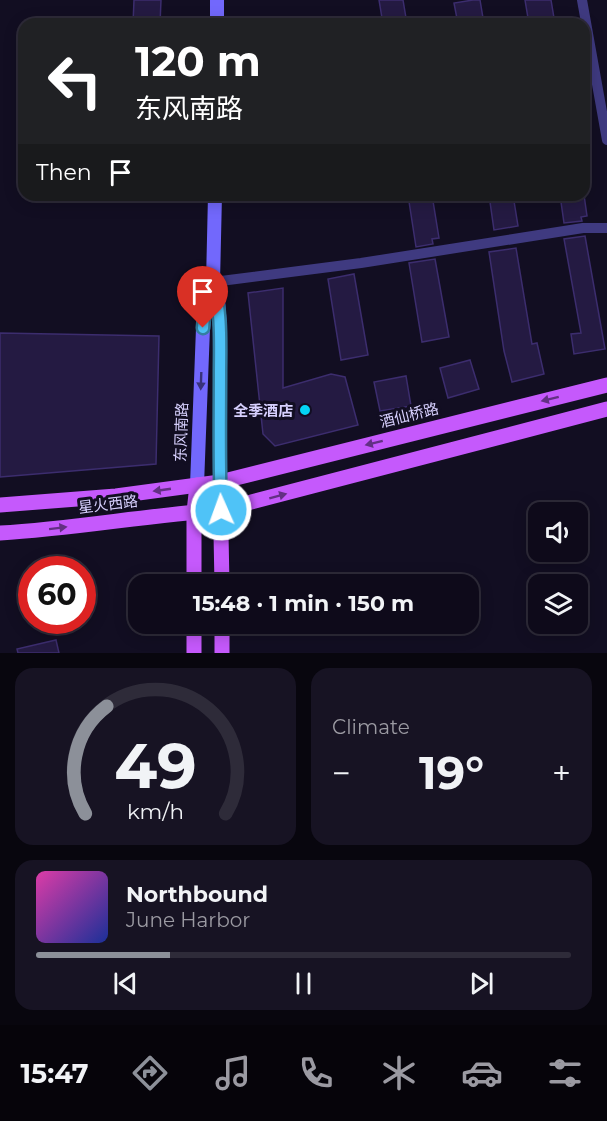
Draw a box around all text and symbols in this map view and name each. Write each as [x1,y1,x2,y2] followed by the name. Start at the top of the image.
[135,35,261,87] text: 120 m
[36,42,114,120] icon: left
[135,92,243,125] text: 东风南路
[104,156,137,189] icon: arrive
[36,159,92,186] text: Then
[177,266,228,328] pin
[186,275,219,308] icon: arrive
[196,372,206,391] one-way arrow
[541,394,559,404] one-way arrow
[378,399,440,431] street label: 酒仙桥路
[233,401,293,420] place label: 全季酒店
[170,402,192,462] street label: 东风南路
[298,403,312,417] marker: 全季酒店
[365,438,383,448] one-way arrow
[189,478,253,542] position arrow
[152,485,171,494] one-way arrow
[269,490,287,500] one-way arrow
[77,491,139,517] street label: 星火西路
[528,502,588,634] map controls
[528,502,588,562] button: sound
[49,524,68,533] one-way arrow
[18,556,96,634] speed limit sign: 60
[528,574,588,634] button: layers
[193,590,414,617] text: 15:48 · 1 min · 150 m
[332,715,410,739] text: Climate
[114,728,197,804] text: 49
[419,745,484,800] text: 19°
[332,753,351,793] text: −
[552,753,571,793] text: +
[127,798,184,824] text: km/h
[126,881,268,908] text: Northbound
[126,908,250,932] text: June Harbor
[109,967,142,1000] icon: previous
[287,967,320,1000] icon: pause
[465,967,498,1000] icon: next
[129,1052,171,1094] icon: directions
[212,1052,254,1094] icon: music
[295,1052,337,1094] icon: phone
[378,1052,420,1094] icon: climate
[461,1052,503,1094] icon: car
[544,1052,586,1094] icon: filters
[21,1057,88,1090] text: 15:47

